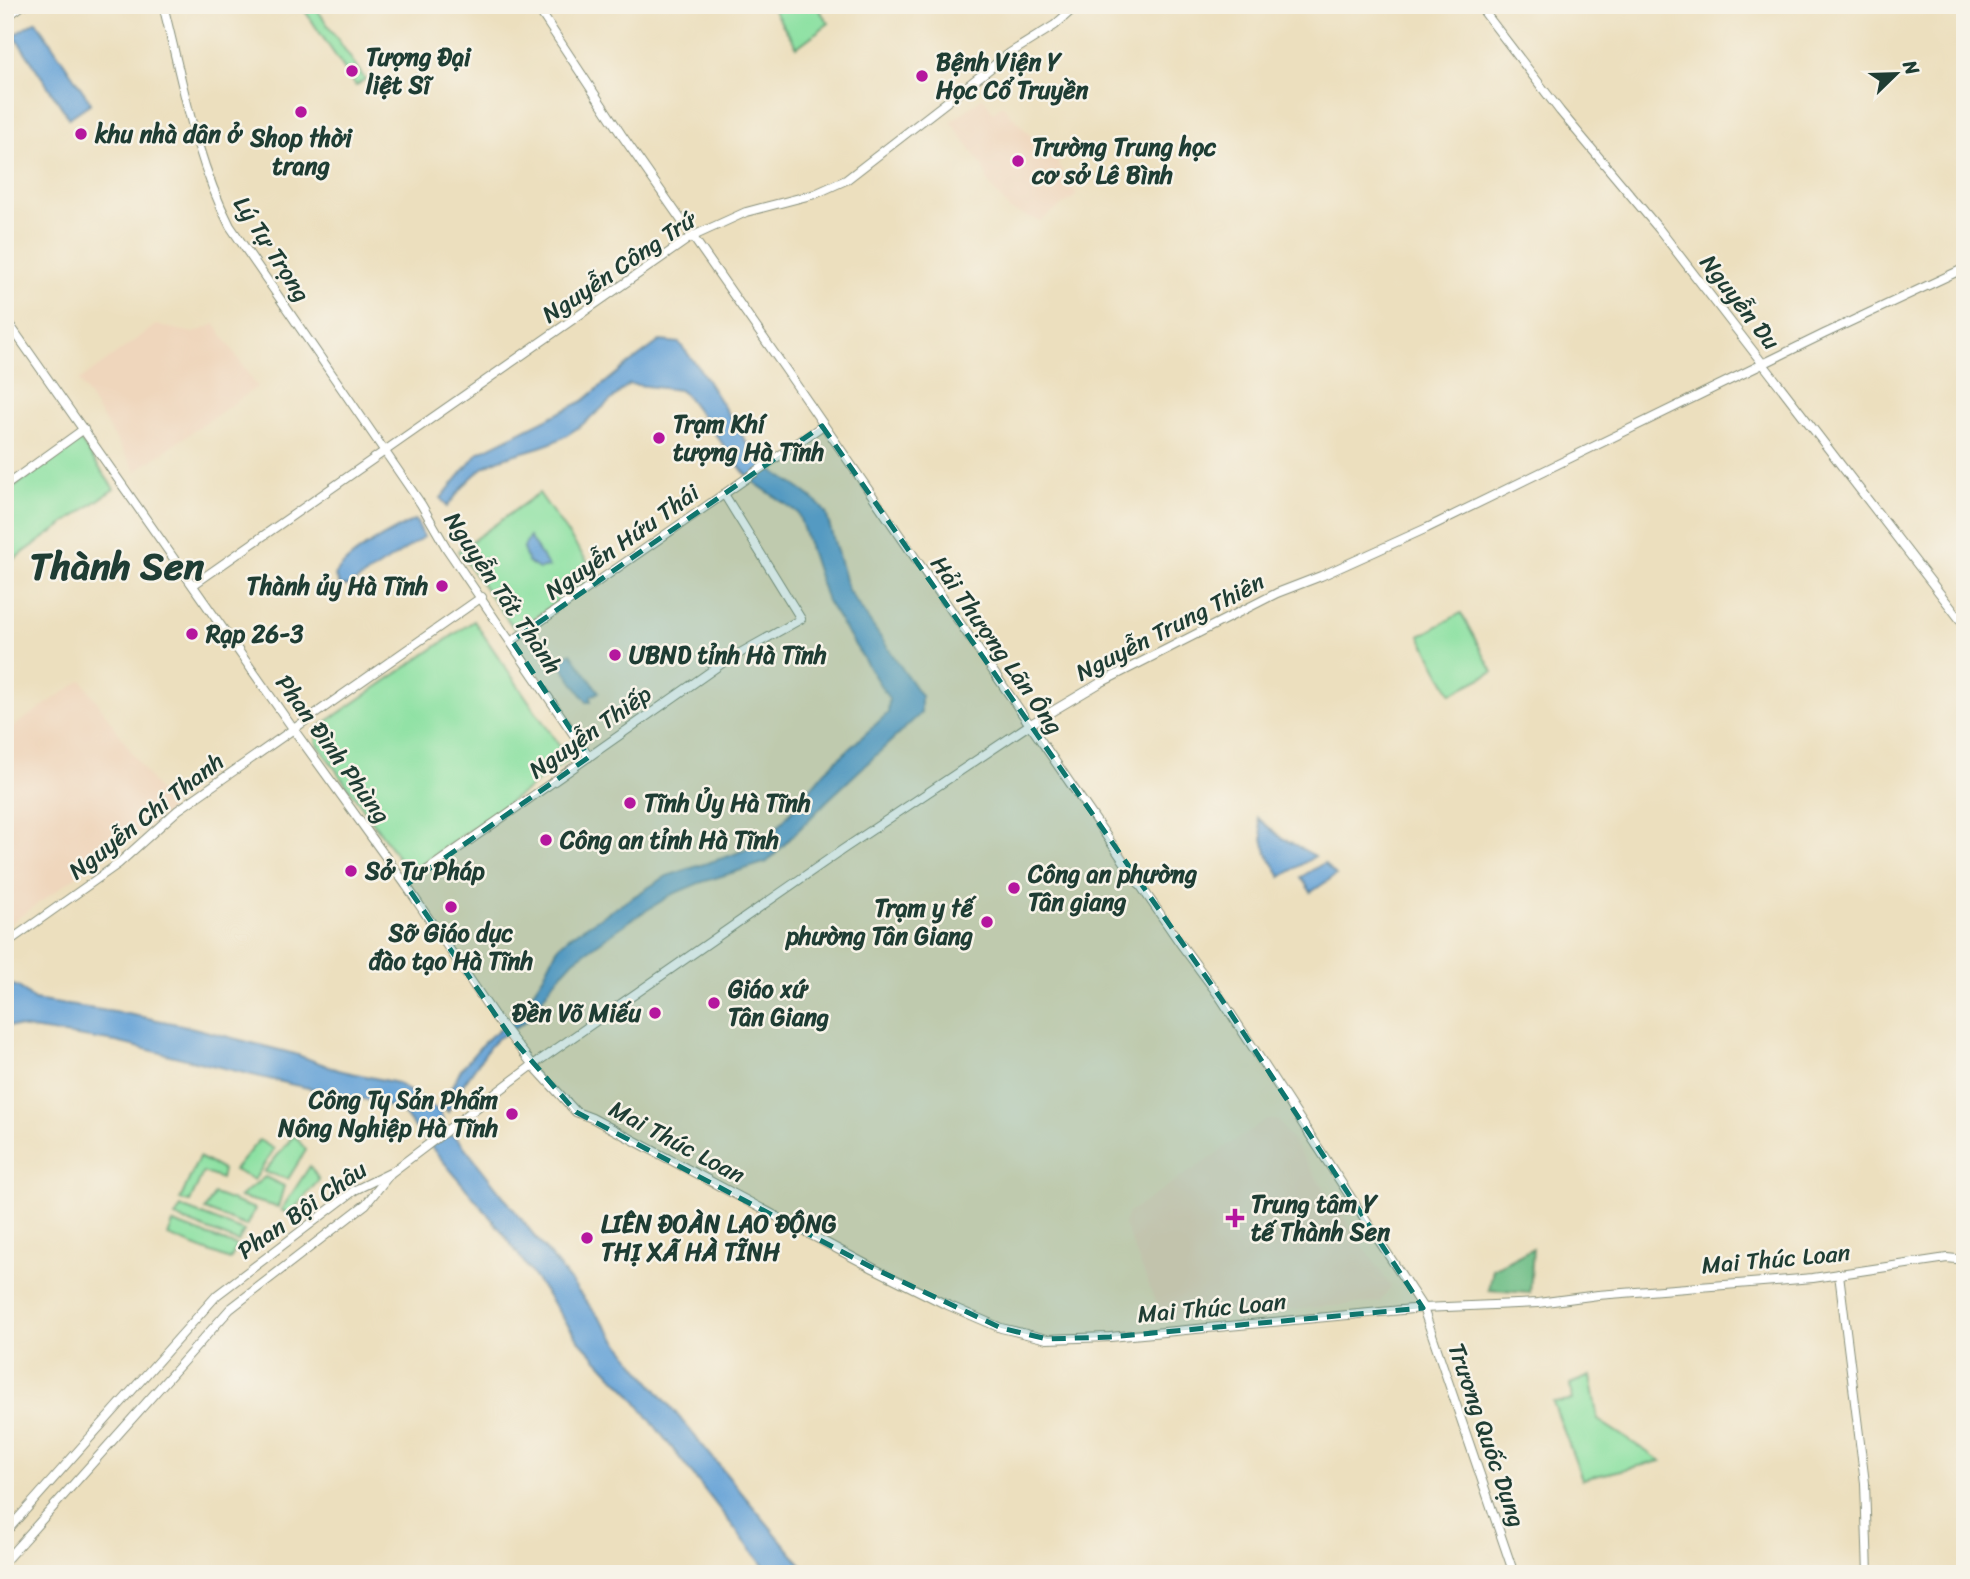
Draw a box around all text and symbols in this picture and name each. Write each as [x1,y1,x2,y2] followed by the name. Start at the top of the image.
[365,36,472,106] place label: Tượng Đại liệt Sĩ
[1862,38,1932,108] north arrow
[936,41,1088,111] place label: Bệnh Viện Y Học Cổ Truyền
[1893,54,1929,81] text: N
[344,63,360,79] marker: Tượng Đại liệt Sĩ
[914,68,930,84] marker: Bệnh Viện Y Học Cổ Truyền
[293,104,309,120] marker: Shop thời trang
[94,113,243,155] place label: khu nhà dân ở
[249,117,353,187] place label: Shop thời trang
[73,126,89,142] marker: khu nhà dân ở
[1031,126,1217,196] place label: Trường Trung học cơ sở Lê Bình
[1010,153,1026,169] marker: Trường Trung học cơ sở Lê Bình
[222,187,322,311] street label: Lý Tự Trọng
[533,198,707,335] street label: Nguyễn Công Trứ
[1689,245,1791,359] street label: Nguyễn Du
[673,403,824,473] place label: Trạm Khí tượng Hà Tĩnh
[651,430,667,446] marker: Trạm Khí tượng Hà Tĩnh
[536,472,709,611] street label: Nguyễn Hứu Thái
[433,503,573,683] street label: Nguyễn Tất Thành
[30,533,205,600] district label: Thành Sen
[919,546,1075,744] street label: Hải Thượng Lãn Ông
[1068,561,1272,693] street label: Nguyễn Trung Thiên
[247,565,428,607] place label: Thành ủy Hà Tĩnh
[434,578,450,594] marker: Thành ủy Hà Tĩnh
[205,613,304,655] place label: Rạp 26-3
[184,626,200,642] marker: Rạp 26-3
[629,634,827,676] place label: UBND tỉnh Hà Tĩnh
[607,647,623,663] marker: UBND tỉnh Hà Tĩnh
[264,665,402,833] street label: Phan Đình Phùng
[519,674,661,790] street label: Nguyễn Thiếp
[59,741,233,891] street label: Nguyễn Chí Thanh
[644,782,811,824] place label: Tĩnh Ủy Hà Tĩnh
[622,795,638,811] marker: Tĩnh Ủy Hà Tĩnh
[559,819,779,861] place label: Công an tỉnh Hà Tĩnh
[538,832,554,848] marker: Công an tỉnh Hà Tĩnh
[364,850,485,892] place label: Sở Tư Pháp
[1027,853,1197,923] place label: Công an phường Tân giang
[343,863,359,879] marker: Sở Tư Pháp
[1006,880,1022,896] marker: Công an phường Tân giang
[784,887,977,957] place label: Trạm y tế phường Tân Giang
[443,899,459,915] marker: Sỡ Giáo dục đào tạo Hà Tĩnh
[369,912,534,982] place label: Sỡ Giáo dục đào tạo Hà Tĩnh
[979,914,995,930] marker: Trạm y tế phường Tân Giang
[728,968,829,1038] place label: Giáo xứ Tân Giang
[511,992,642,1034] place label: Đền Võ Miếu
[706,995,722,1011] marker: Giáo xứ Tân Giang
[647,1005,663,1021] marker: Đền Võ Miếu
[277,1079,499,1149] place label: Công Ty Sản Phẩm Nông Nghiệp Hà Tĩnh
[601,1088,753,1196] street label: Mai Thúc Loan
[504,1106,520,1122] marker: Công Ty Sản Phẩm Nông Nghiệp Hà Tĩnh
[228,1149,376,1271] street label: Phan Bội Châu
[1251,1183,1390,1253] place label: Trung tâm Y tế Thành Sen
[601,1203,837,1273] place label: LIÊN ĐOÀN LAO ĐỘNG THỊ XÃ HÀ TĨNH
[1225,1208,1245,1228] marker: Trung tâm Y tế Thành Sen
[579,1230,595,1246] marker: LIÊN ĐOÀN LAO ĐỘNG THỊ XÃ HÀ TĨNH
[1700,1232,1852,1286] street label: Mai Thúc Loan
[1136,1281,1288,1335] street label: Mai Thúc Loan
[1436,1337,1538,1533] street label: Trương Quốc Dụng

